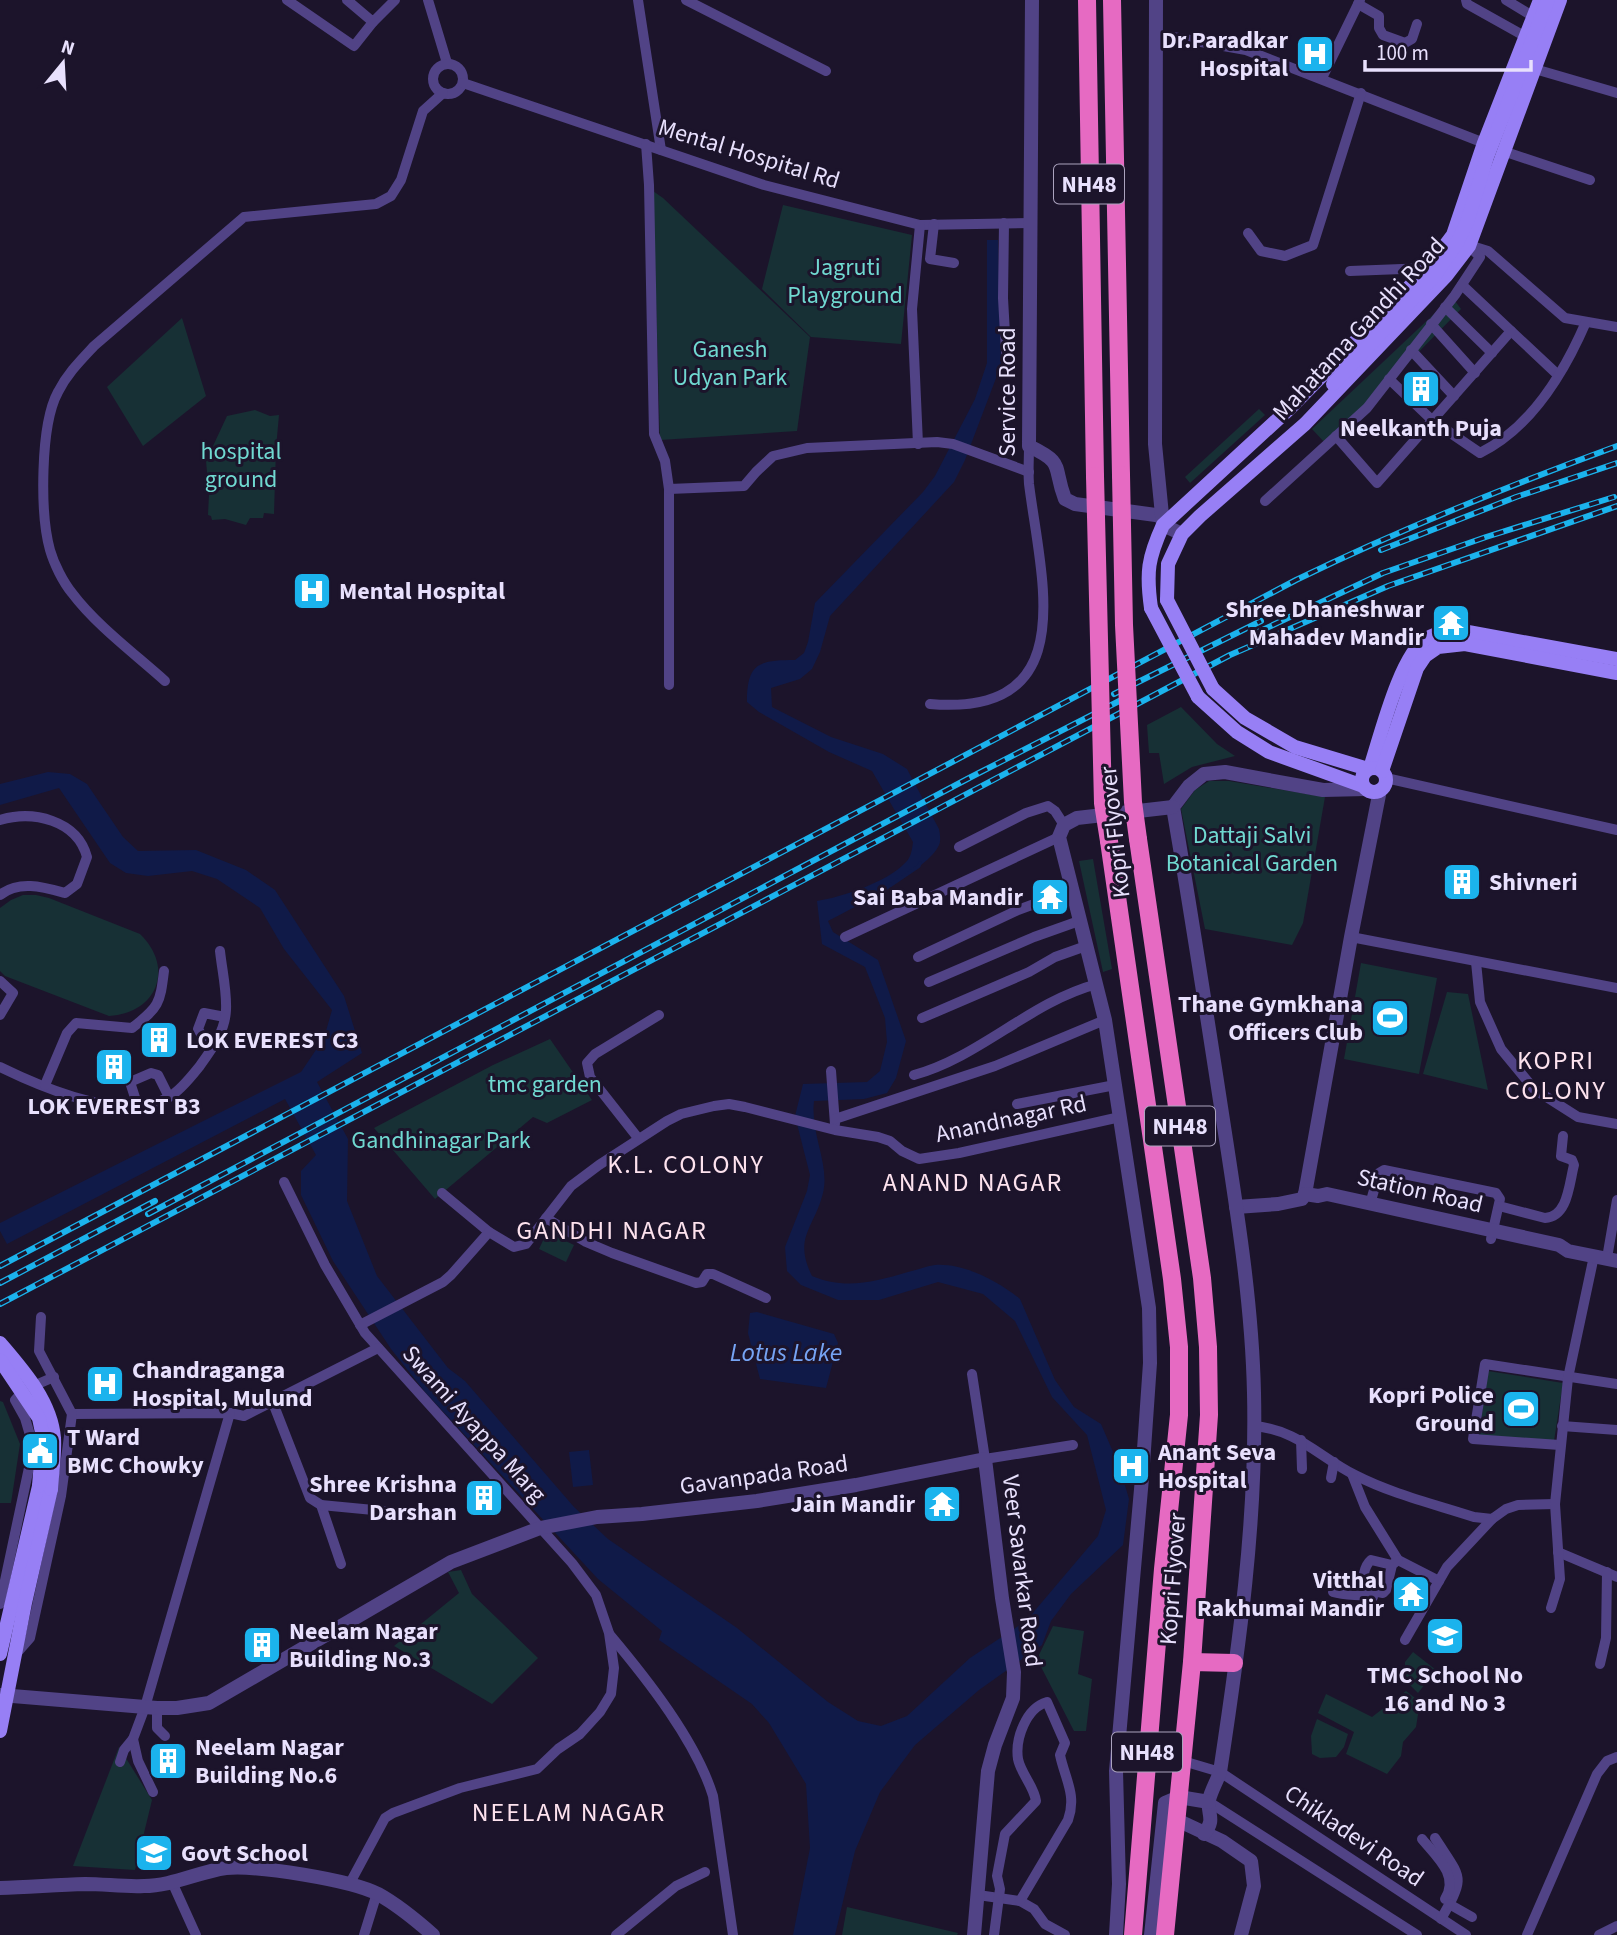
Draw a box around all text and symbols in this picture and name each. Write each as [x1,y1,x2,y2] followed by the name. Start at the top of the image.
[1162,23,1288,86] place label: Dr.Paradkar Hospital
[28,28,98,98] north arrow
[1365,28,1531,72] scale bar
[58,33,78,63] text: N
[1294,33,1336,75] hospital icon: Dr.Paradkar Hospital
[1376,38,1429,68] text: 100 m
[654,110,844,198] street label: Mental Hospital Rd
[1054,164,1124,204] road number: NH48
[1265,229,1453,429] street label: Mahatama Gandhi Road
[787,250,903,313] park label: Jagruti Playground
[990,327,1025,457] street label: Service Road
[673,332,787,395] park label: Ganesh Udyan Park
[1400,368,1442,410] building icon: Neelkanth Puja
[1340,411,1502,446] place label: Neelkanth Puja
[200,434,282,497] park label: hospital ground
[291,570,333,612] hospital icon: Mental Hospital
[339,574,505,609] place label: Mental Hospital
[1225,592,1424,655] place label: Shree Dhaneshwar Mahadev Mandir
[1430,602,1472,644] temple icon: Shree Dhaneshwar Mahadev Mandir
[1091,764,1139,900] street label: Kopri Flyover
[1166,818,1338,881] park label: Dattaji Salvi Botanical Garden
[1441,861,1483,903] building icon: Shivneri
[1489,865,1578,900] place label: Shivneri
[1029,876,1071,918] temple icon: Sai Baba Mandir
[853,880,1023,915] place label: Sai Baba Mandir
[1178,987,1363,1050] place label: Thane Gymkhana Officers Club
[1369,997,1411,1039] sports icon: Thane Gymkhana Officers Club
[138,1019,180,1061] building icon: LOK EVEREST C3
[186,1023,359,1058] place label: LOK EVEREST C3
[1505,1042,1607,1109] district label: KOPRI COLONY
[93,1046,135,1088] building icon: LOK EVEREST B3
[488,1067,602,1102] park label: tmc garden
[932,1086,1090,1152] street label: Anandnagar Rd
[27,1089,201,1124] place label: LOK EVEREST B3
[1145,1106,1215,1146] road number: NH48
[351,1123,531,1158] park label: Gandhinagar Park
[607,1146,765,1183] district label: K.L. COLONY
[1354,1160,1486,1222] street label: Station Road
[883,1164,1063,1201] district label: ANAND NAGAR
[516,1212,708,1249] district label: GANDHI NAGAR
[730,1334,842,1371] water label: Lotus Lake
[394,1338,554,1510] street label: Swami Ayappa Marg
[132,1353,313,1416] place label: Chandraganga Hospital, Mulund
[84,1363,126,1405] hospital icon: Chandraganga Hospital, Mulund
[1368,1378,1494,1441] place label: Kopri Police Ground
[1500,1388,1542,1430] sports icon: Kopri Police Ground
[67,1420,204,1483] place label: T Ward BMC Chowky
[19,1430,61,1472] public building icon: T Ward BMC Chowky
[1157,1435,1276,1498] place label: Anant Seva Hospital
[1110,1445,1152,1487] hospital icon: Anant Seva Hospital
[678,1446,850,1504] street label: Gavanpada Road
[309,1467,457,1530] place label: Shree Krishna Darshan
[993,1473,1051,1669] street label: Veer Savarkar Road
[463,1477,505,1519] building icon: Shree Krishna Darshan
[921,1483,963,1525] temple icon: Jain Mandir
[790,1487,915,1522] place label: Jain Mandir
[1151,1511,1195,1646] street label: Kopri Flyover
[1197,1563,1384,1626] place label: Vitthal Rakhumai Mandir
[1390,1573,1432,1615] temple icon: Vitthal Rakhumai Mandir
[289,1614,438,1677] place label: Neelam Nagar Building No.3
[1424,1615,1466,1657] school or university icon: TMC School No 16 and No 3
[241,1624,283,1666] building icon: Neelam Nagar Building No.3
[1367,1658,1523,1721] place label: TMC School No 16 and No 3
[195,1730,344,1793] place label: Neelam Nagar Building No.6
[1112,1732,1182,1772] road number: NH48
[147,1740,189,1782] building icon: Neelam Nagar Building No.6
[1277,1776,1431,1896] street label: Chikladevi Road
[472,1794,666,1831] district label: NEELAM NAGAR
[133,1832,175,1874] school or university icon: Govt School
[181,1836,308,1871] place label: Govt School

